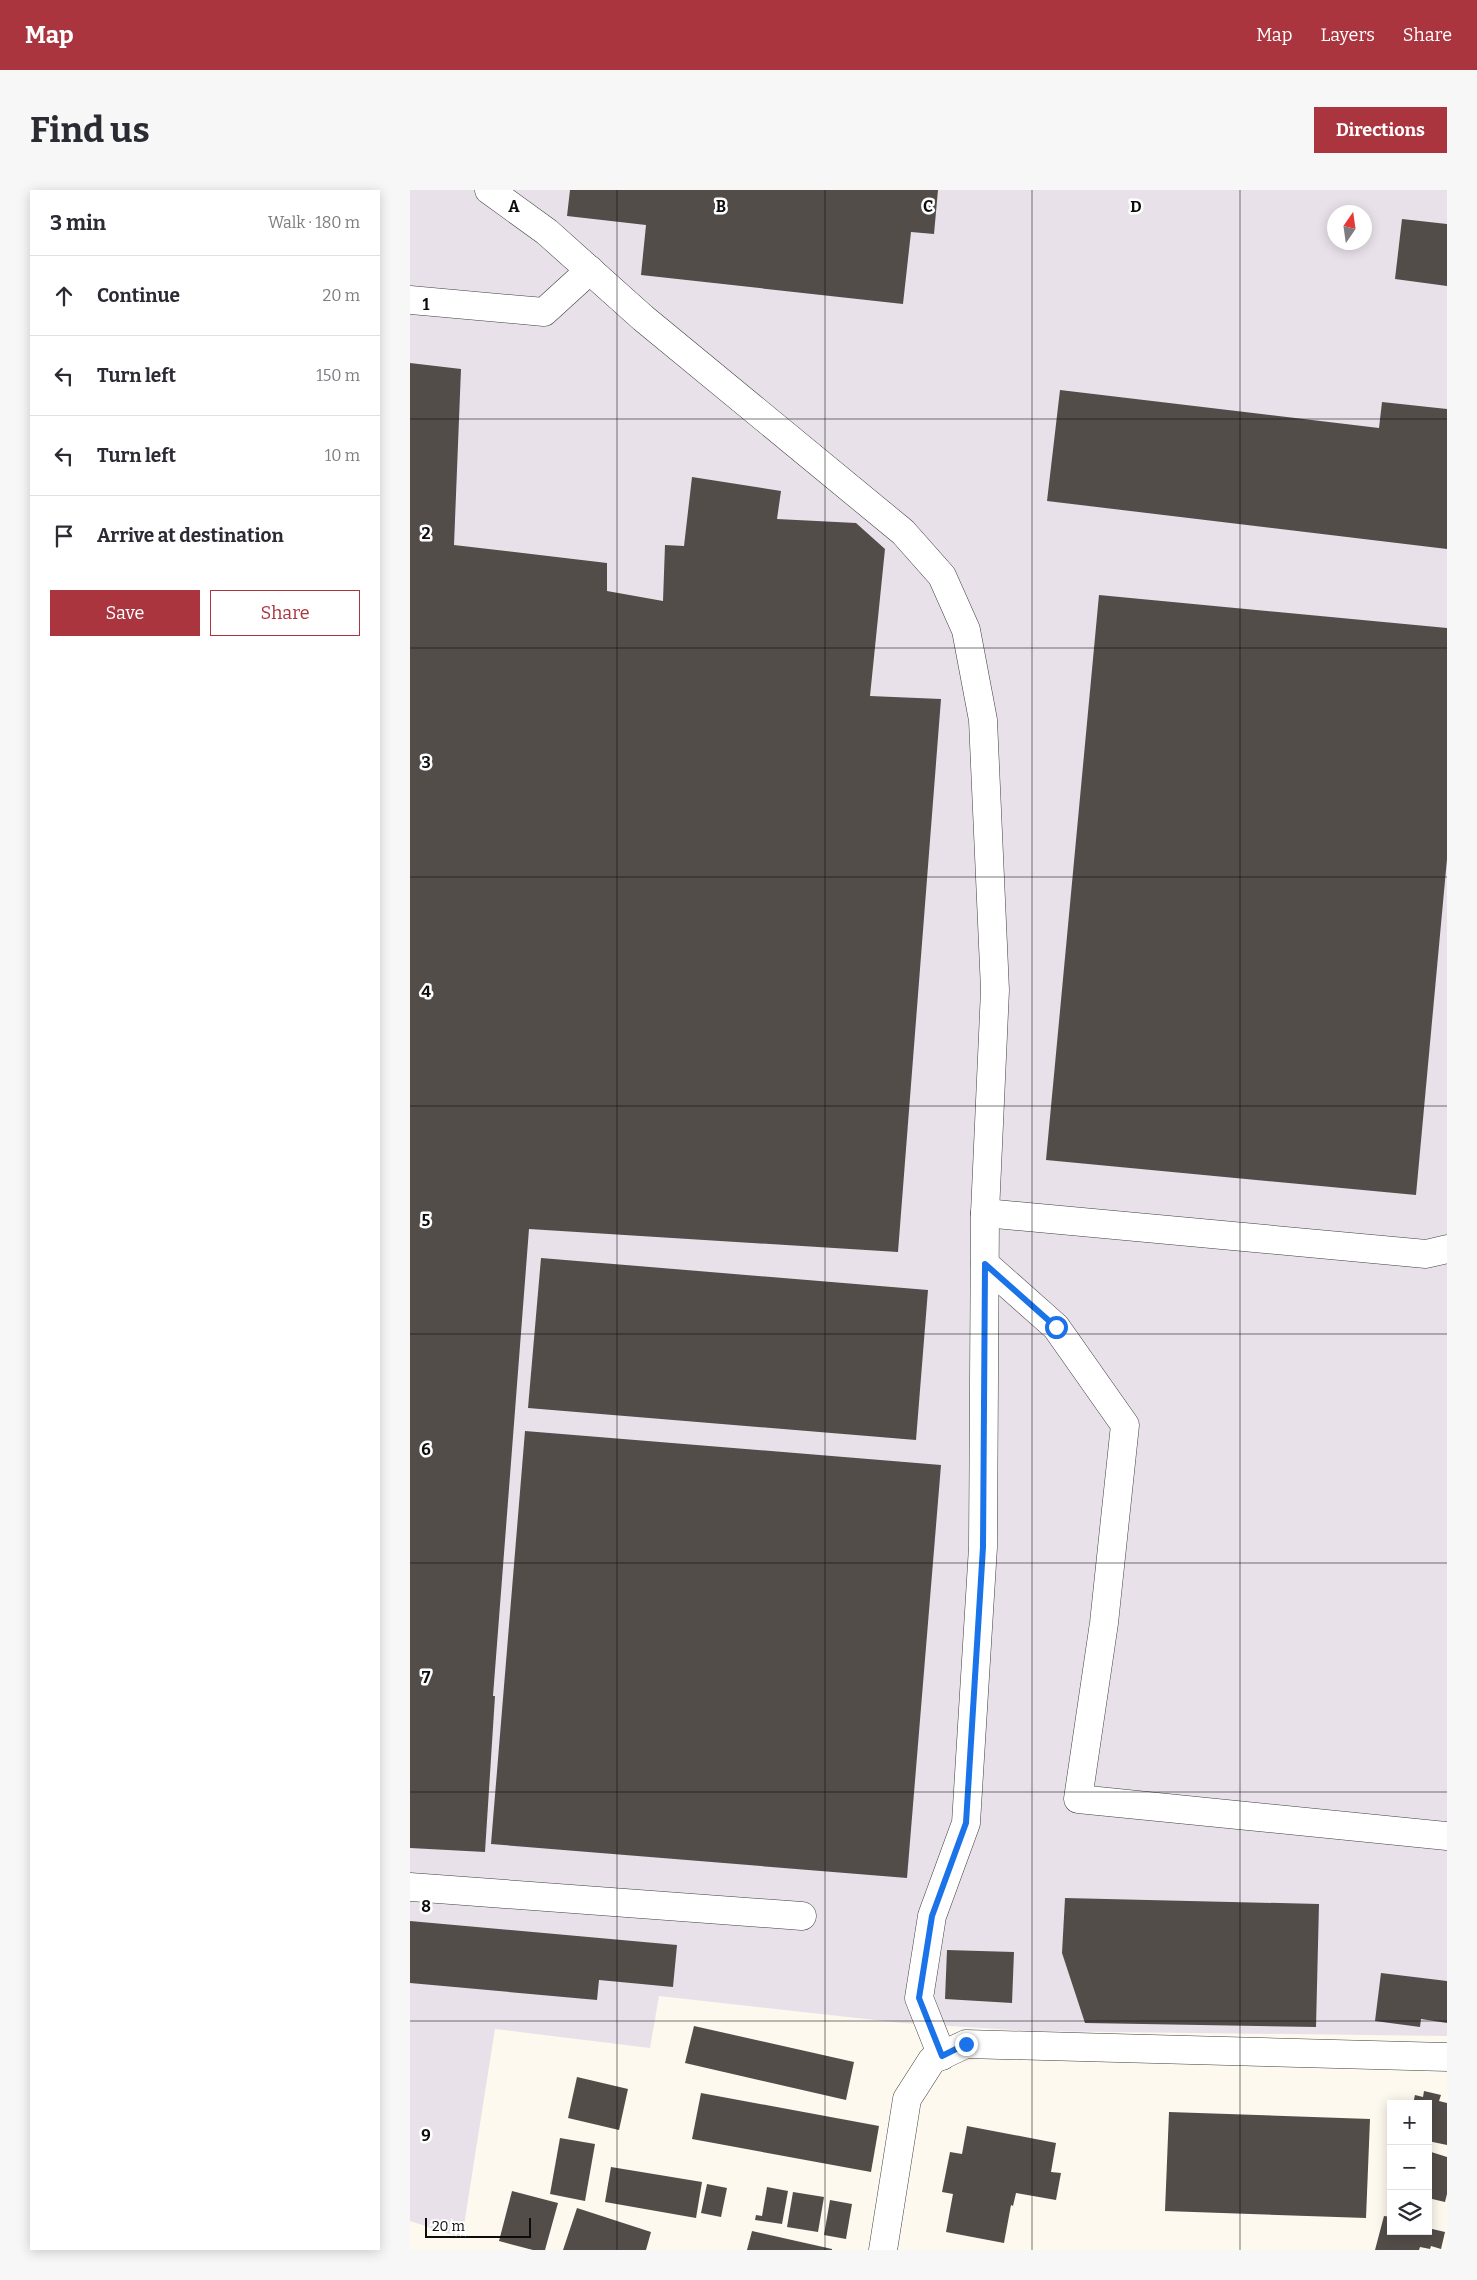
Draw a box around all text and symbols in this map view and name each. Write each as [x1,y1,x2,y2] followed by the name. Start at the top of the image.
[25,21,74,49] text: Map
[1256,24,1292,46] text: Map
[1320,24,1375,46] text: Layers
[1403,24,1452,46] text: Share
[1314,107,1447,153] button: Directions
[30,109,150,151] text: Find us
[508,197,520,216] text: A
[716,197,726,216] text: B
[923,197,933,216] text: C
[1130,197,1142,216] text: D
[1327,205,1372,250] north arrow
[50,210,106,236] text: 3 min
[268,213,360,232] text: Walk · 180 m
[50,282,78,310] icon: ahead
[97,284,180,307] text: Continue
[323,286,360,305] text: 20 m
[423,295,430,314] text: 1
[50,362,78,390] icon: left
[97,364,176,387] text: Turn left
[316,366,360,385] text: 150 m
[50,442,78,470] icon: left
[97,444,176,467] text: Turn left
[325,446,360,465] text: 10 m
[50,522,78,550] icon: arrive
[97,524,284,547] text: Arrive at destination
[421,524,431,543] text: 2
[50,590,200,636] button: Save
[210,590,360,636] button: Share
[421,753,431,772] text: 3
[421,982,431,1001] text: 4
[422,1211,431,1230] text: 5
[1045,1316,1068,1339] route start
[421,1440,431,1459] text: 6
[422,1668,431,1687] text: 7
[421,1897,431,1916] text: 8
[955,2033,978,2056] route end
[1387,2100,1432,2235] map controls
[1387,2100,1432,2145] button: +
[421,2126,431,2145] text: 9
[1387,2145,1432,2190] button: −
[1387,2190,1432,2235] button: layers
[425,2215,531,2238] scale bar
[432,2218,465,2235] text: 20 m

